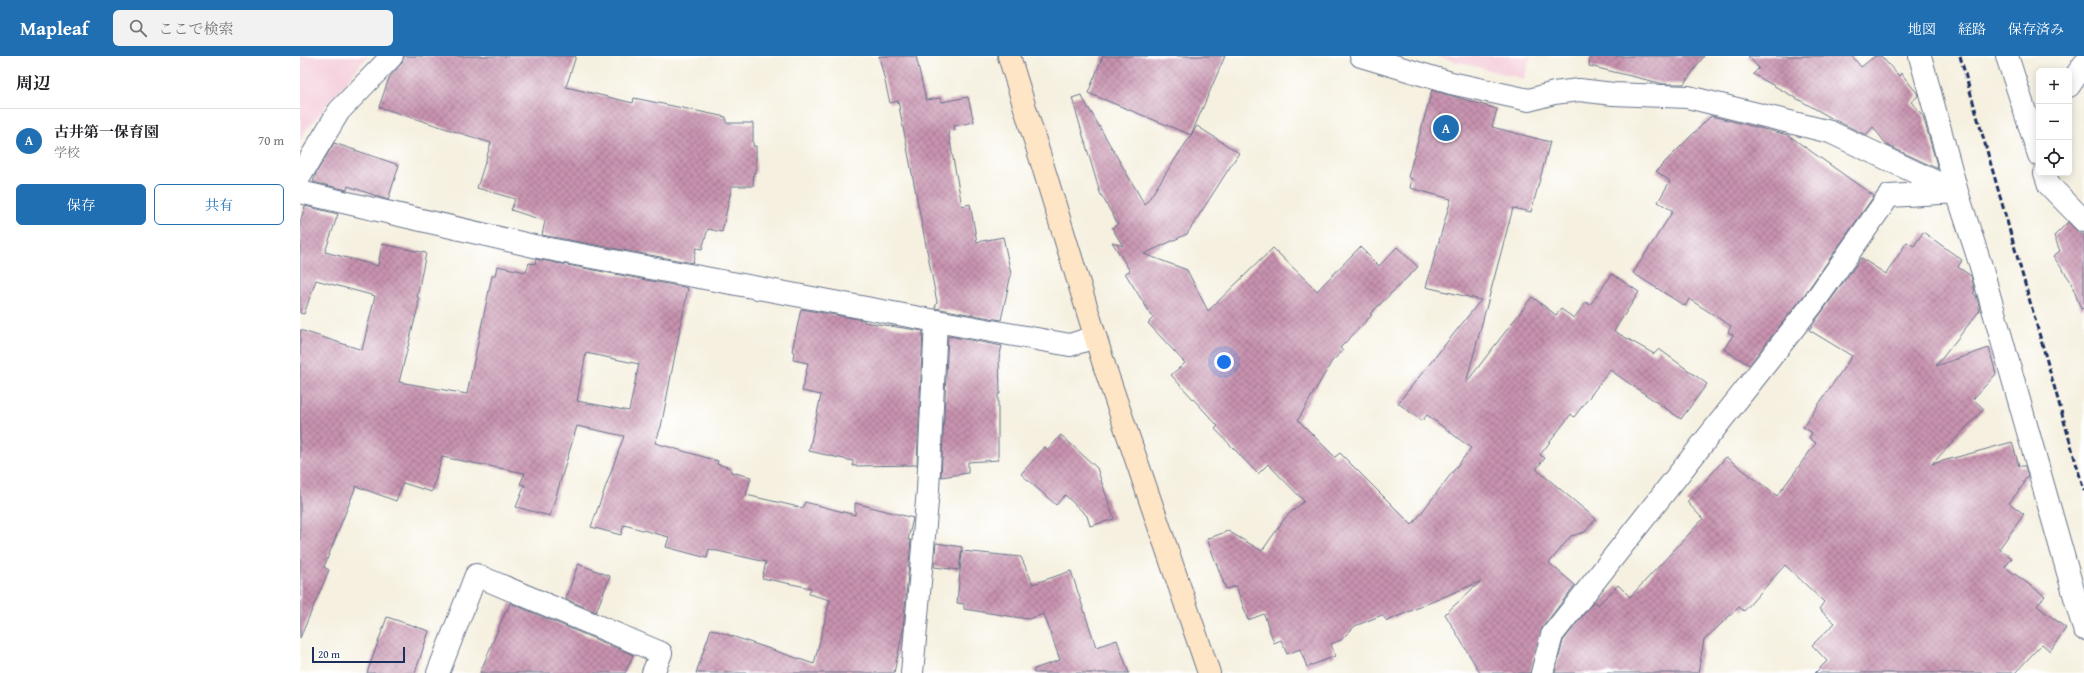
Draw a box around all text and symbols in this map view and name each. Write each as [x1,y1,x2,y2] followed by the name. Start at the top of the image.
[113,10,393,46] search box
[20,14,89,42] text: Mapleaf
[127,17,149,39] icon: search
[159,18,234,39] text: ここで検索
[1908,19,1936,39] text: 地図
[1958,19,1986,39] text: 経路
[2008,19,2064,39] text: 保存済み
[2036,68,2072,176] map controls
[2036,68,2072,104] button: +
[16,70,50,95] text: 周辺
[2036,104,2072,140] button: −
[1433,113,1459,143] pin: A
[54,121,159,142] text: 古井第一保育園
[25,131,33,150] text: A
[258,131,284,150] text: 70 m
[2036,140,2072,176] button: locate
[54,143,80,162] text: 学校
[16,184,146,225] button: 保存
[154,184,284,225] button: 共有
[1214,352,1234,372] your location
[312,645,405,664] scale bar
[318,646,340,662] text: 20 m

